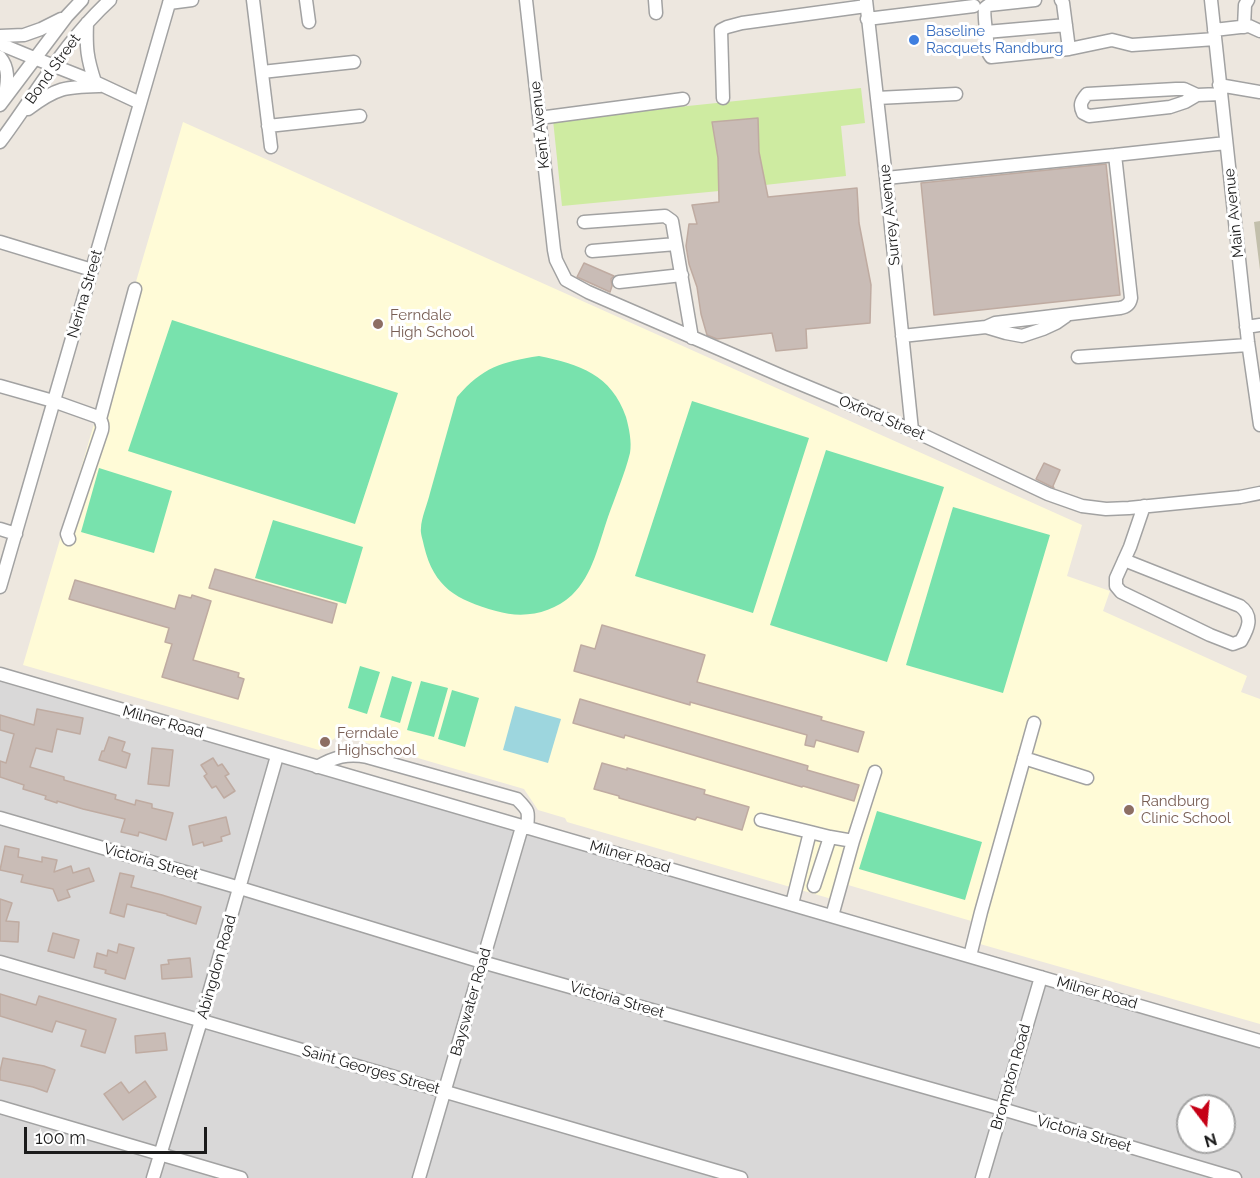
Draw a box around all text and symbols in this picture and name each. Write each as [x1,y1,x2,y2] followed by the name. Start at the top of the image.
[926,22,1063,57] place label: Baseline Racquets Randburg
[22,30,84,108] street label: Bond Street
[907,33,921,47] marker: Baseline Racquets Randburg
[526,80,554,170] street label: Kent Avenue
[876,164,904,266] street label: Surrey Avenue
[1220,167,1248,259] street label: Main Avenue
[64,248,106,340] street label: Nerina Street
[390,306,474,341] place label: Ferndale High School
[371,317,385,331] marker: Ferndale High School
[836,392,928,444] street label: Oxford Street
[121,702,205,742] street label: Milner Road
[337,724,416,759] place label: Ferndale Highschool
[318,735,332,749] marker: Ferndale Highschool
[1141,792,1231,827] place label: Randburg Clinic School
[1122,803,1136,817] marker: Randburg Clinic School
[588,837,672,877] street label: Milner Road
[102,840,200,884] street label: Victoria Street
[194,913,240,1021] street label: Abingdon Road
[447,946,495,1058] street label: Bayswater Road
[1055,973,1139,1013] street label: Milner Road
[568,978,666,1022] street label: Victoria Street
[987,1022,1035,1132] street label: Brompton Road
[300,1042,442,1098] street label: Saint Georges Street
[1176,1094,1236,1154] north arrow
[1035,1112,1133,1156] street label: Victoria Street
[27,1115,210,1153] scale bar
[35,1127,86,1148] text: 100 m
[1202,1129,1219,1151] text: N

